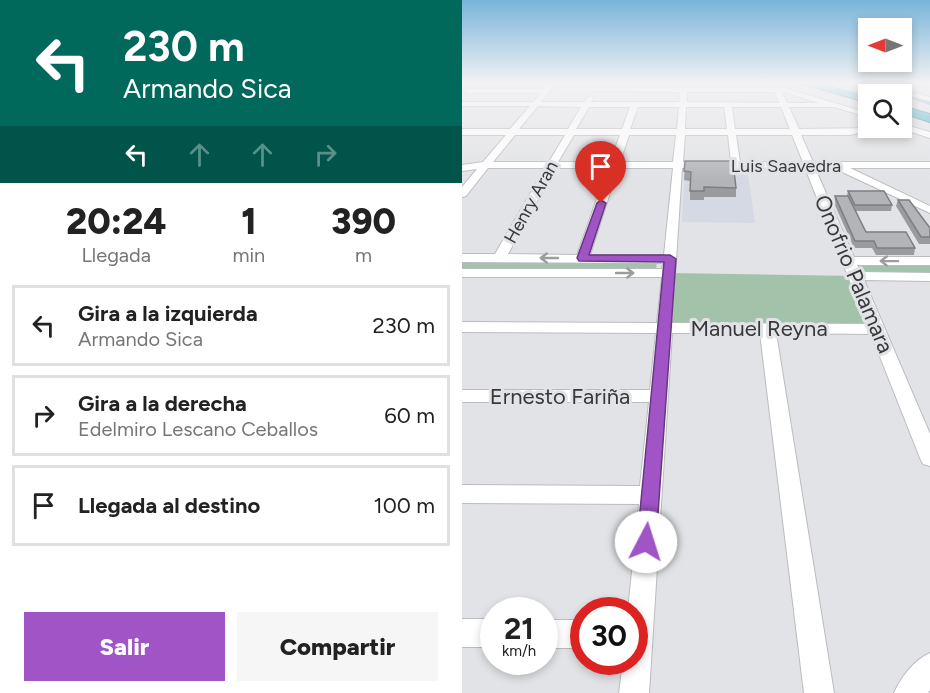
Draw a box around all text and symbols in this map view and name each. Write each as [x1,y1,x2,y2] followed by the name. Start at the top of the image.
[858,18,912,72] north arrow
[858,18,912,138] map controls
[123,21,245,72] text: 230 m
[24,24,102,102] icon: left
[123,72,292,105] text: Armando Sica
[858,84,912,138] button: search
[120,138,153,171] icon: left
[183,138,216,171] icon: ahead
[246,138,279,171] icon: ahead
[309,138,342,171] icon: right
[575,141,626,203] pin
[584,150,617,183] icon: arrive
[731,155,841,177] street label: Luis Saavedra
[499,157,563,247] street label: Henry Aran
[808,191,900,357] street label: Onofrio Palamara
[66,200,166,243] text: 20:24
[241,200,257,243] text: 1
[331,200,396,243] text: 390
[81,243,151,267] text: Llegada
[232,243,265,267] text: min
[355,243,372,267] text: m
[539,252,559,264] one-way arrow
[880,255,900,267] one-way arrow
[615,267,635,279] one-way arrow
[78,300,258,327] text: Gira a la izquierda
[27,309,60,342] icon: left
[372,312,435,339] text: 230 m
[690,315,828,342] street label: Manuel Reyna
[78,327,203,351] text: Armando Sica
[490,383,630,410] street label: Ernesto Fariña
[78,390,247,417] text: Gira a la derecha
[27,399,60,432] icon: right
[384,402,435,429] text: 60 m
[78,417,318,441] text: Edelmiro Lescano Ceballos
[27,489,60,522] icon: arrive
[78,492,260,519] text: Llegada al destino
[374,492,435,519] text: 100 m
[614,510,678,574] position arrow
[570,597,648,675] speed limit sign: 30
[504,610,534,647] text: 21
[24,612,225,681] button: Salir
[237,612,438,681] button: Compartir
[502,642,536,660] text: km/h

